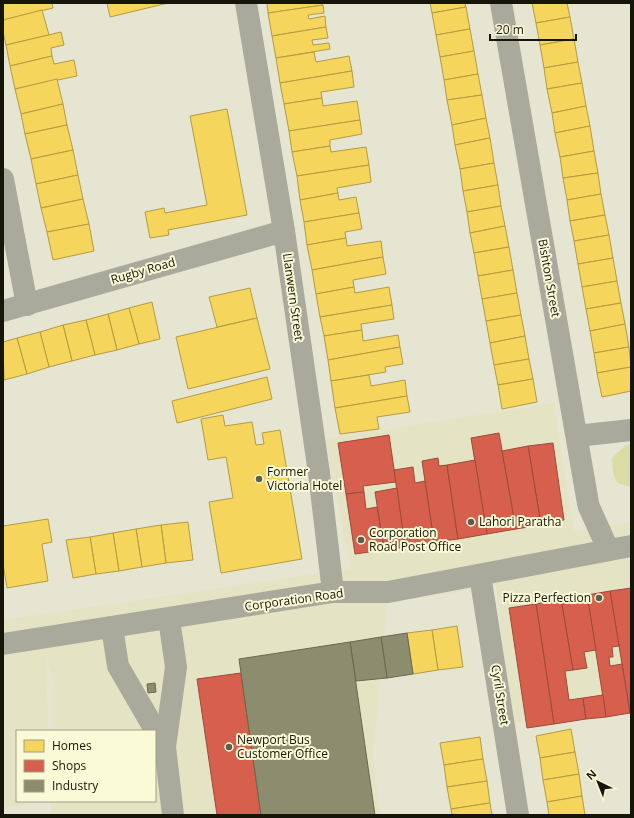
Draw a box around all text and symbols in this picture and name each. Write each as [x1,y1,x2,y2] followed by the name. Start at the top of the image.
[490,16,576,42] scale bar
[496,21,524,38] text: 20 m
[534,237,565,318] street label: Bishton Street
[279,252,308,342] street label: Llanwern Street
[109,253,177,288] street label: Rugby Road
[267,463,342,494] place label: Former Victoria Hotel
[254,474,264,484] marker: Former Victoria Hotel
[479,513,561,530] place label: Lahori Paratha
[466,517,476,527] marker: Lahori Paratha
[369,524,461,555] place label: Corporation Road Post Office
[356,535,366,545] marker: Corporation Road Post Office
[244,584,344,615] street label: Corporation Road
[502,589,591,606] place label: Pizza Perfection
[594,593,604,603] marker: Pizza Perfection
[487,663,514,726] street label: Cyril Street
[16,730,156,802] legend
[237,731,328,762] place label: Newport Bus Customer Office
[52,737,92,754] text: Homes
[224,742,234,752] marker: Newport Bus Customer Office
[52,757,87,774] text: Shops
[578,762,618,802] north arrow
[582,766,599,783] text: N
[52,777,99,794] text: Industry

